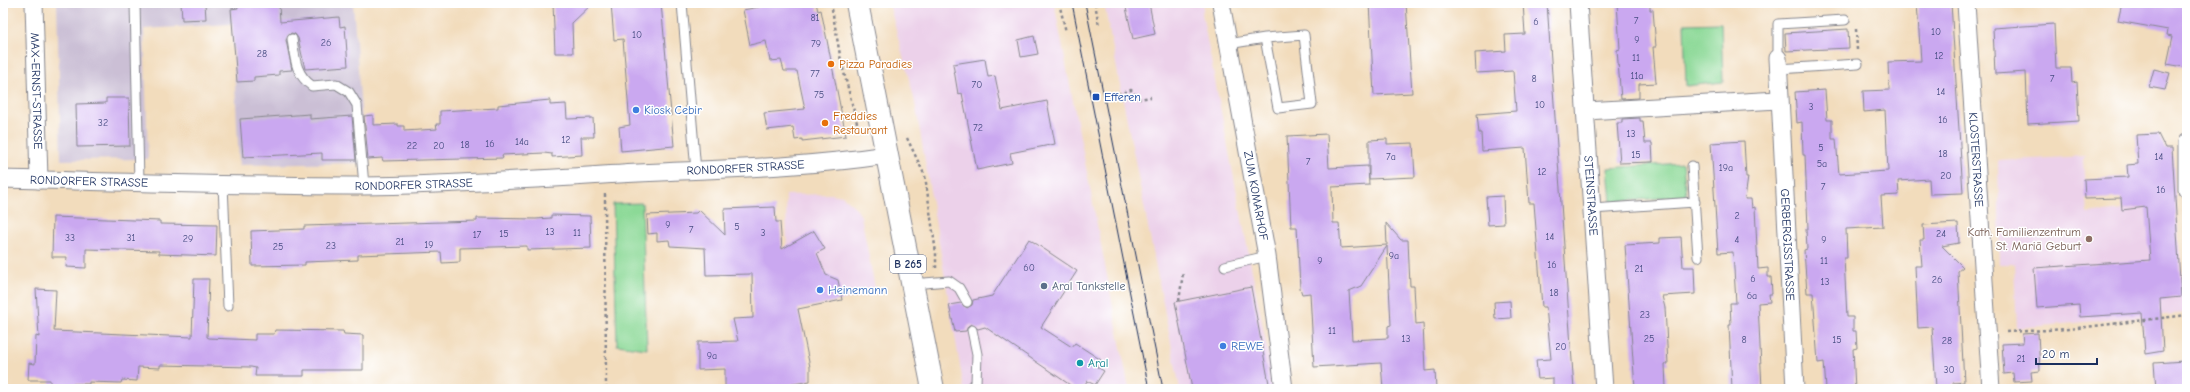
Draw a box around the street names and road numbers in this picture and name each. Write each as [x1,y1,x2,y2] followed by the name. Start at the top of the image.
[28,32,45,150] street label: MAX-ERNST-STRASSE
[1966,112,1986,207] street label: KLOSTERSTRASSE
[1241,150,1271,242] street label: ZUM KOMARHOF
[1581,155,1601,236] street label: STEINSTRASSE
[686,157,805,178] street label: RONDORFER STRASSE
[30,173,148,190] street label: RONDORFER STRASSE
[355,176,473,193] street label: RONDORFER STRASSE
[1778,188,1797,301] street label: GERBERGISSTRASSE
[890,255,926,273] road number: B 265

